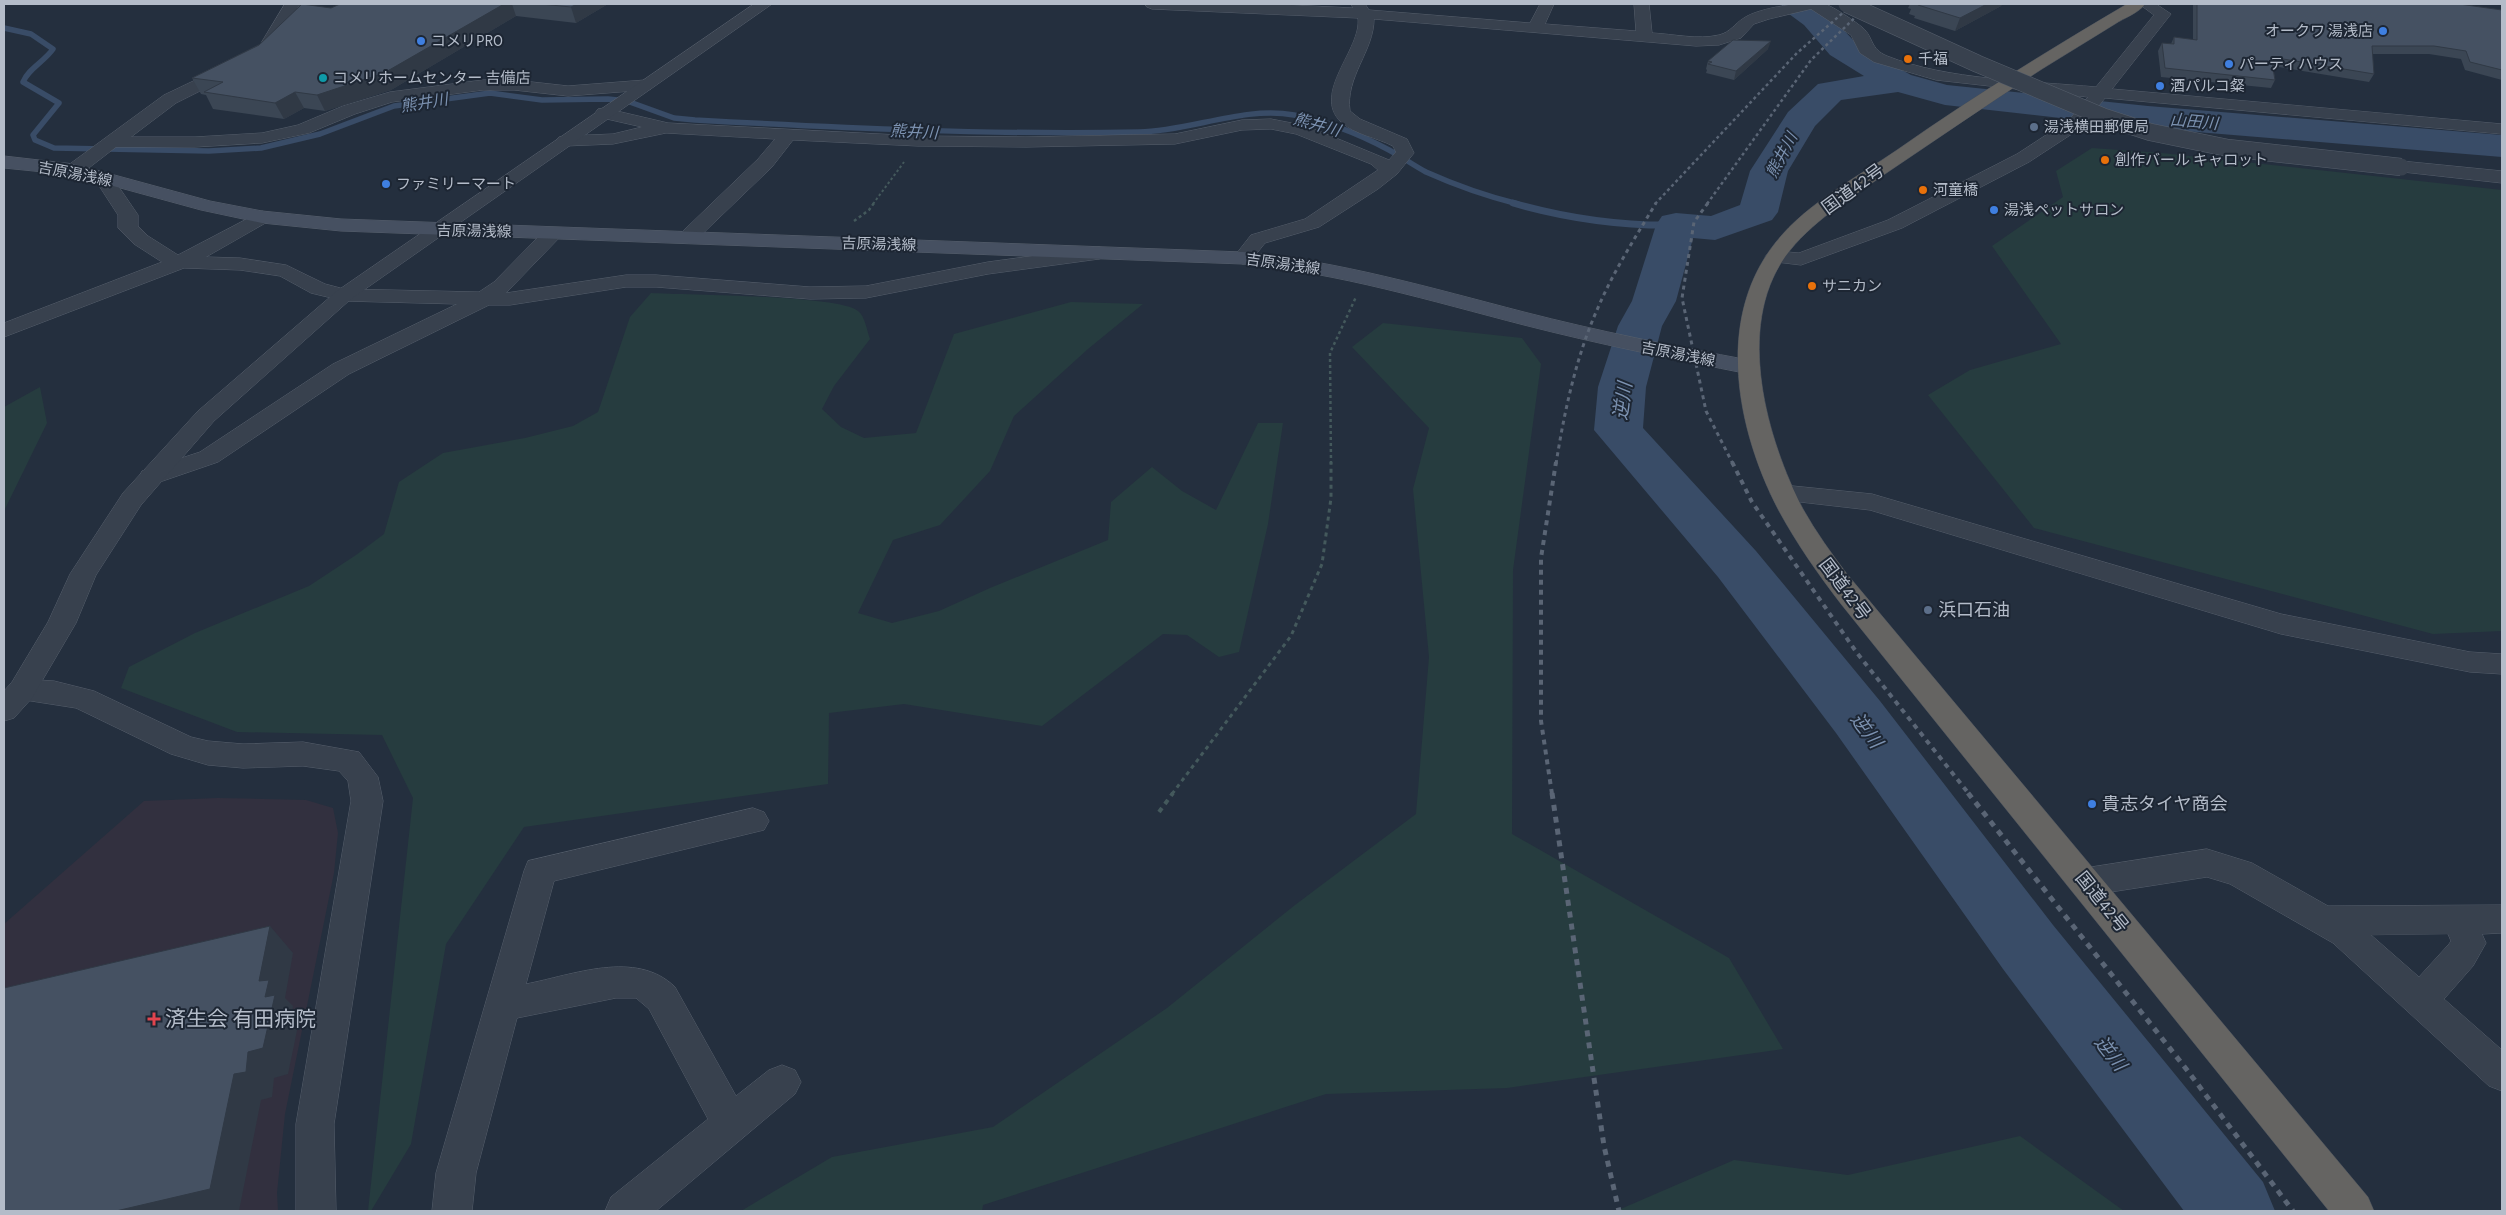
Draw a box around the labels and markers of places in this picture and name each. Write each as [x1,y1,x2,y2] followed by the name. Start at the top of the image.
[2265,21,2373,42] place label: オークワ 湯浅店
[2377,25,2389,37] marker: オークワ 湯浅店
[431,31,503,52] place label: コメリPRO
[415,35,427,47] marker: コメリPRO
[1918,49,1948,70] place label: 千福
[1902,53,1914,65] marker: 千福
[2239,54,2343,75] place label: パーティハウス
[2223,58,2235,70] marker: パーティハウス
[333,68,531,89] place label: コメリホームセンター 吉備店
[317,72,329,84] marker: コメリホームセンター 吉備店
[2170,76,2245,97] place label: 酒パルコ粲
[2154,80,2166,92] marker: 酒パルコ粲
[2044,117,2149,138] place label: 湯浅横田郵便局
[2028,121,2040,133] marker: 湯浅横田郵便局
[2115,150,2268,171] place label: 創作バール キャロット
[2099,154,2111,166] marker: 創作バール キャロット
[396,174,516,195] place label: ファミリーマート
[380,178,392,190] marker: ファミリーマート
[1933,180,1978,201] place label: 河童橋
[1917,184,1929,196] marker: 河童橋
[2004,200,2124,221] place label: 湯浅ペットサロン
[1988,204,2000,216] marker: 湯浅ペットサロン
[1822,276,1882,297] place label: サニカン
[1806,280,1818,292] marker: サニカン
[1938,598,2010,623] place label: 浜口石油
[1922,604,1934,616] marker: 浜口石油
[2102,792,2227,817] place label: 貴志タイヤ商会
[2086,798,2098,810] marker: 貴志タイヤ商会
[165,1004,316,1034] place label: 済生会 有田病院
[147,1012,161,1026] marker: 済生会 有田病院

